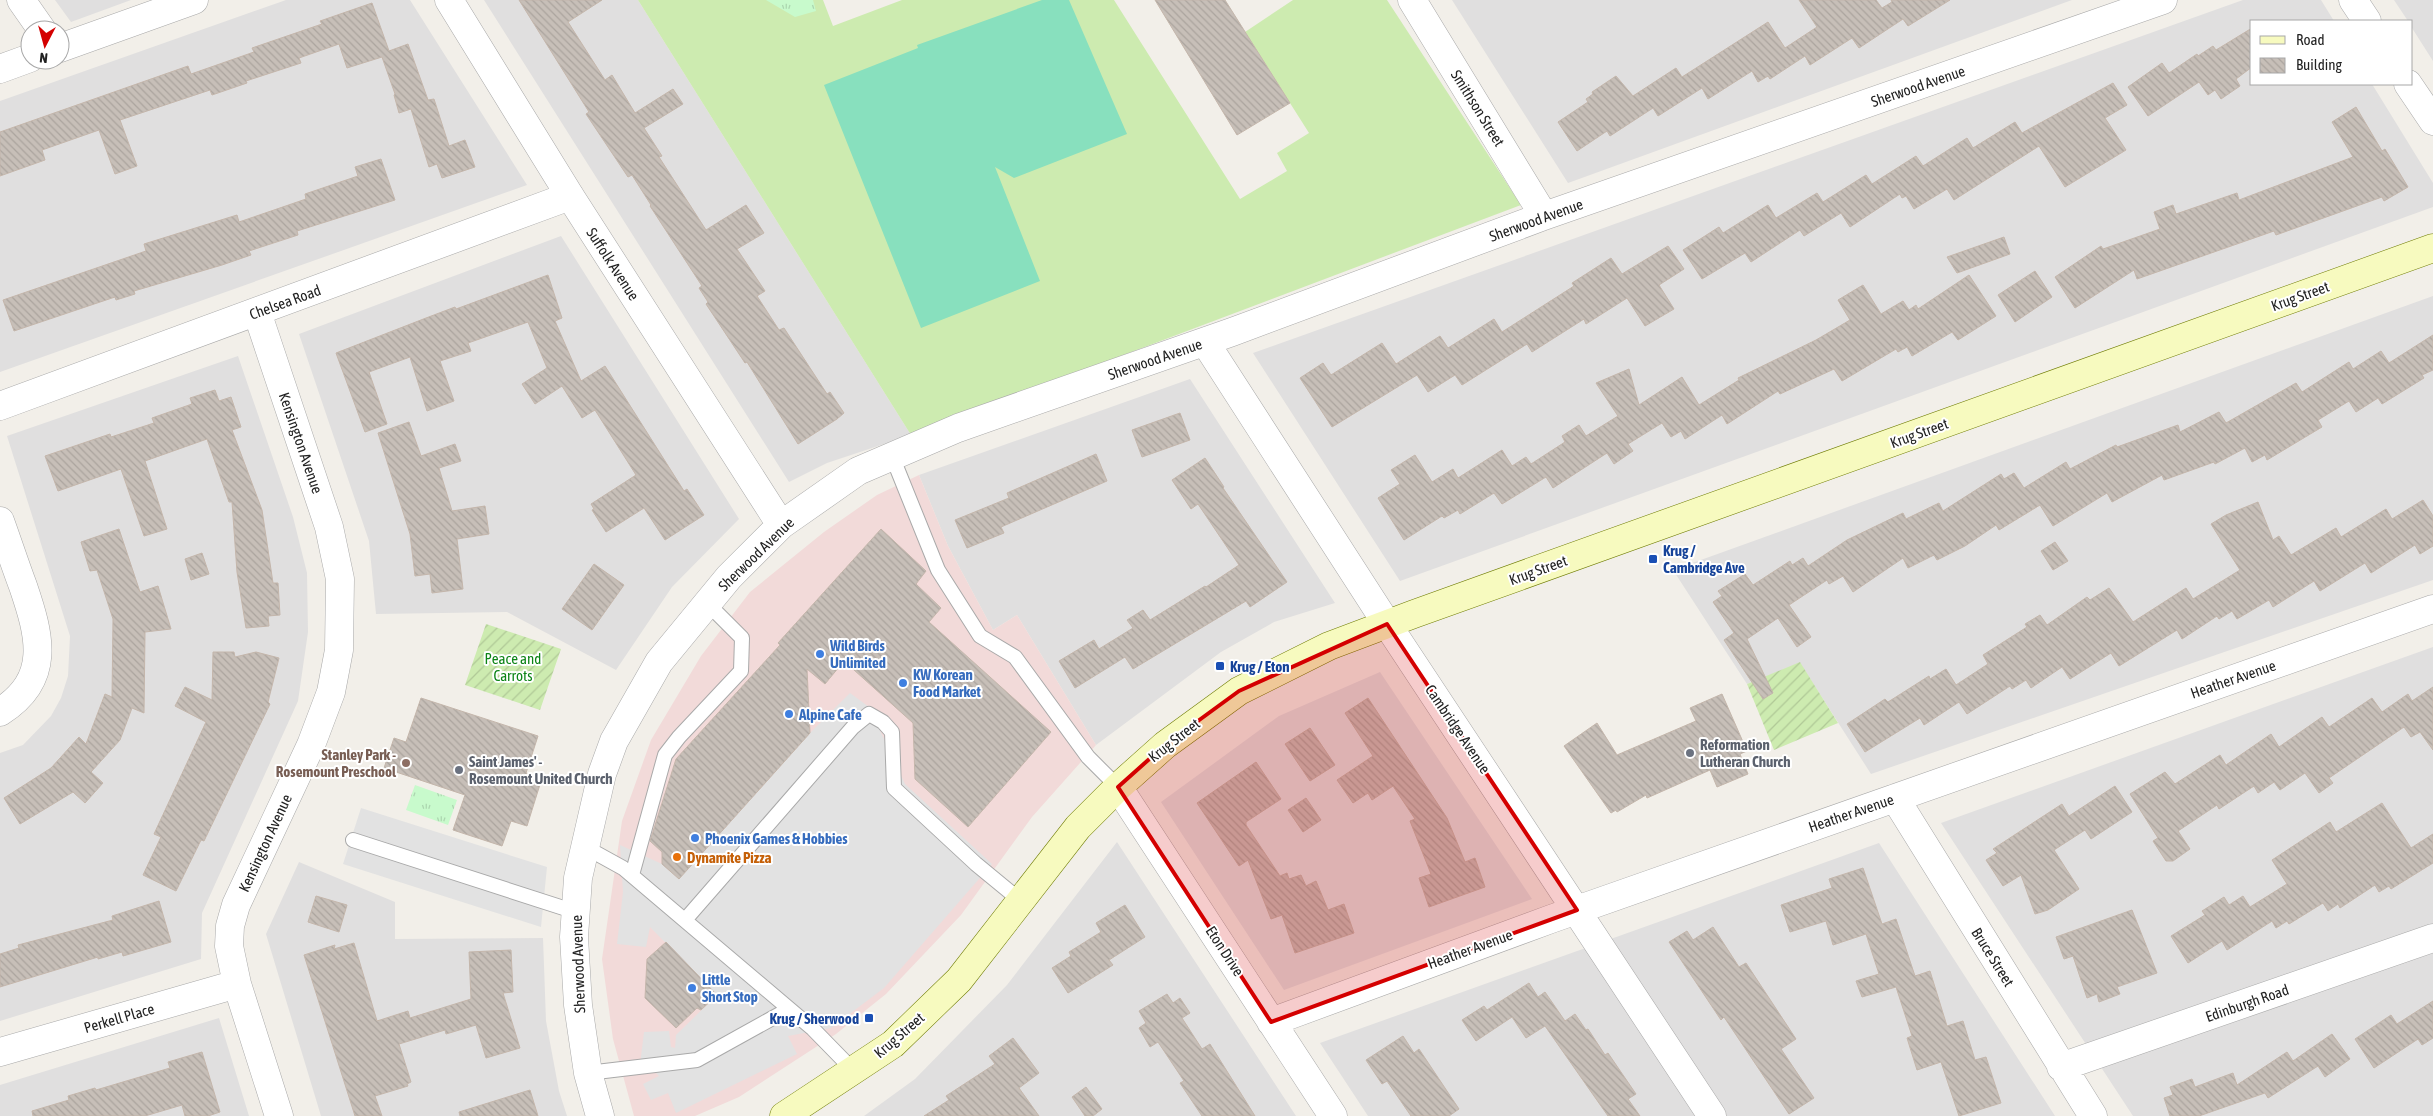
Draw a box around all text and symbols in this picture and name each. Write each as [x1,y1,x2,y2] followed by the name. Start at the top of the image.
[20,20,70,70] north arrow
[2250,20,2413,85] legend
[2296,31,2325,48] text: Road
[39,50,49,66] text: N
[2296,56,2342,73] text: Building
[1869,62,1967,110] street label: Sherwood Avenue
[1448,67,1508,149] street label: Smithson Street
[1487,195,1585,245] street label: Sherwood Avenue
[583,225,643,304] street label: Suffolk Avenue
[2269,278,2331,314] street label: Krug Street
[247,281,323,323] street label: Chelsea Road
[1106,335,1204,383] street label: Sherwood Avenue
[276,390,326,496] street label: Kensington Avenue
[1888,415,1950,451] street label: Krug Street
[715,514,797,594] street label: Sherwood Avenue
[1663,542,1745,576] place label: Krug / Cambridge Ave
[1507,552,1569,588] street label: Krug Street
[1647,553,1659,565] marker: Krug / Cambridge Ave
[829,637,886,671] place label: Wild Birds Unlimited
[814,648,826,660] marker: Wild Birds Unlimited
[485,650,541,684] park label: Peace and Carrots
[2188,656,2278,702] street label: Heather Avenue
[1230,658,1290,675] place label: Krug / Eton
[1214,660,1226,672] marker: Krug / Eton
[913,666,982,700] place label: KW Korean Food Market
[897,677,909,689] marker: KW Korean Food Market
[1422,681,1494,777] street label: Cambridge Avenue
[798,706,862,723] place label: Alpine Cafe
[783,708,795,720] marker: Alpine Cafe
[1145,715,1203,765] street label: Krug Street
[1700,736,1790,770] place label: Reformation Lutheran Church
[276,746,397,780] place label: Stanley Park - Rosemount Preschool
[1684,747,1696,759] marker: Reformation Lutheran Church
[469,753,613,787] place label: Saint James' - Rosemount United Church
[400,757,412,769] marker: Stanley Park - Rosemount Preschool
[453,764,465,776] marker: Saint James' - Rosemount United Church
[1806,790,1896,836] street label: Heather Avenue
[235,791,295,894] street label: Kensington Avenue
[705,830,848,847] place label: Phoenix Games & Hobbies
[689,832,701,844] marker: Phoenix Games & Hobbies
[687,849,772,866] place label: Dynamite Pizza
[671,851,683,863] marker: Dynamite Pizza
[568,914,588,1013] street label: Sherwood Avenue
[1203,923,1247,979] street label: Eton Drive
[1968,924,2018,990] street label: Bruce Street
[1425,926,1515,972] street label: Heather Avenue
[702,971,758,1005] place label: Little Short Stop
[2203,981,2291,1025] street label: Edinburgh Road
[686,982,698,994] marker: Little Short Stop
[82,1000,156,1036] street label: Perkell Place
[871,1009,927,1061] street label: Krug Street
[770,1010,859,1027] place label: Krug / Sherwood
[863,1012,875,1024] marker: Krug / Sherwood

